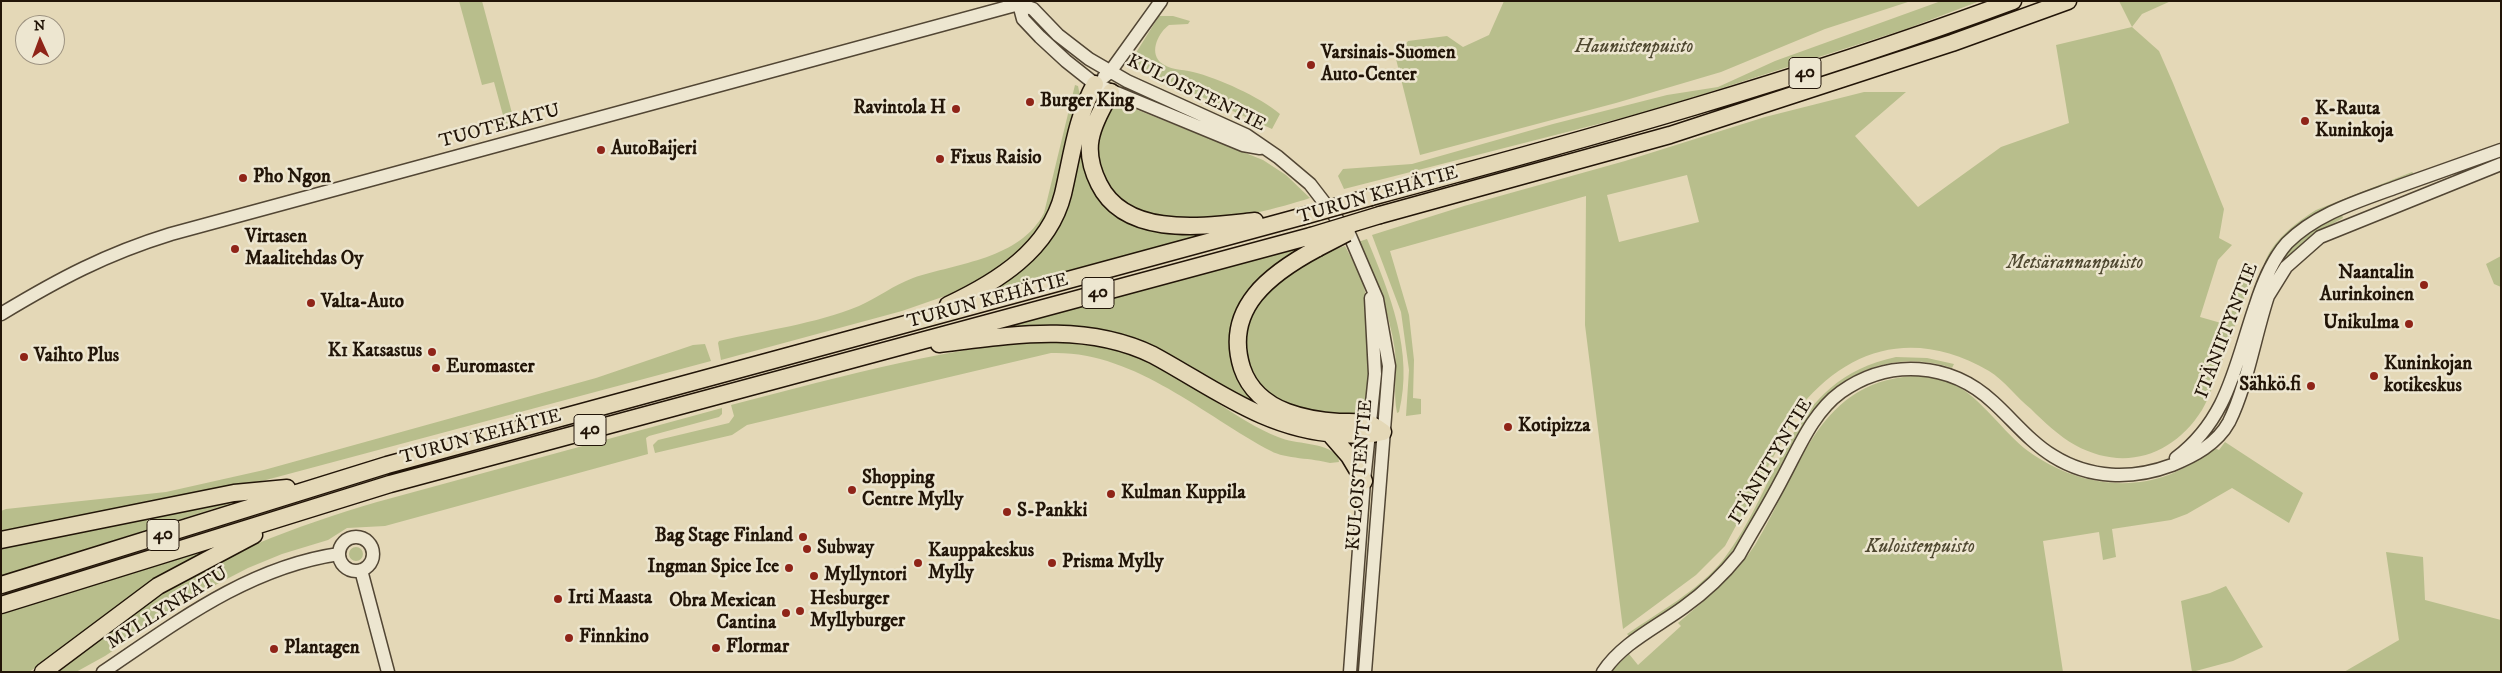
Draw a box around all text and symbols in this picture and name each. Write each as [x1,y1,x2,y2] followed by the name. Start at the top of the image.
[15,15,65,65] north arrow
[33,17,46,35] text: N
[1575,37,1693,59] park label: Haunistenpuisto
[1321,43,1456,87] place label: Varsinais-Suomen Auto-Center
[1123,51,1269,137] street label: KULOISTENTIE
[1789,58,1821,88] road number: 40
[1305,59,1317,71] marker: Varsinais-Suomen Auto-Center
[1040,91,1134,113] place label: Burger King
[1024,96,1036,108] marker: Burger King
[853,98,946,120] place label: Ravintola H
[2315,99,2393,143] place label: K-Rauta Kuninkoja
[437,100,563,154] street label: TUOTEKATU
[950,103,962,115] marker: Ravintola H
[2299,115,2311,127] marker: K-Rauta Kuninkoja
[611,139,697,161] place label: AutoBaijeri
[595,144,607,156] marker: AutoBaijeri
[950,148,1042,170] place label: Fixus Raisio
[934,153,946,165] marker: Fixus Raisio
[1295,162,1461,230] street label: TURUN KEHÄTIE
[253,167,331,189] place label: Pho Ngon
[237,172,249,184] marker: Pho Ngon
[245,227,363,271] place label: Virtasen Maalitehdas Oy
[229,243,241,255] marker: Virtasen Maalitehdas Oy
[2007,253,2143,275] park label: Metsärannanpuisto
[2192,260,2264,402] street label: ITÄNIITYNTIE
[2320,263,2414,307] place label: Naantalin Aurinkoinen
[905,270,1071,334] street label: TURUN KEHÄTIE
[1082,278,1114,308] road number: 40
[2418,279,2430,291] marker: Naantalin Aurinkoinen
[321,292,404,314] place label: Valta-Auto
[305,297,317,309] marker: Valta-Auto
[2323,313,2399,335] place label: Unikulma
[2403,318,2415,330] marker: Unikulma
[328,341,422,363] place label: K1 Katsastus
[34,346,119,368] place label: Vaihto Plus
[426,346,438,358] marker: K1 Katsastus
[18,351,30,363] marker: Vaihto Plus
[2384,354,2472,398] place label: Kuninkojan kotikeskus
[446,357,535,379] place label: Euromaster
[430,362,442,374] marker: Euromaster
[2368,370,2380,382] marker: Kuninkojan kotikeskus
[2239,375,2301,397] place label: Sähkö.fi
[2305,380,2317,392] marker: Sähkö.fi
[1725,395,1819,529] street label: ITÄNIITYNTIE
[1343,398,1379,552] street label: KULOISTENTIE
[398,406,564,470] street label: TURUN KEHÄTIE
[574,414,606,446] road number: 40
[1518,416,1590,438] place label: Kotipizza
[1502,421,1514,433] marker: Kotipizza
[862,468,963,512] place label: Shopping Centre Mylly
[1121,483,1246,505] place label: Kulman Kuppila
[846,484,858,496] marker: Shopping Centre Mylly
[1105,488,1117,500] marker: Kulman Kuppila
[1017,501,1087,523] place label: S-Pankki
[1001,506,1013,518] marker: S-Pankki
[147,520,179,550] road number: 40
[655,526,793,548] place label: Bag Stage Finland
[797,531,809,543] marker: Bag Stage Finland
[1865,537,1975,559] park label: Kuloistenpuisto
[817,538,874,560] place label: Subway
[928,541,1034,585] place label: Kauppakeskus Mylly
[801,543,813,555] marker: Subway
[1062,552,1164,574] place label: Prisma Mylly
[648,557,779,579] place label: Ingman Spice Ice
[912,557,924,569] marker: Kauppakeskus Mylly
[1046,557,1058,569] marker: Prisma Mylly
[783,562,795,574] marker: Ingman Spice Ice
[103,563,233,655] street label: MYLLYNKATU
[824,565,907,587] place label: Myllyntori
[808,570,820,582] marker: Myllyntori
[568,588,652,610] place label: Irti Maasta
[810,589,905,633] place label: Hesburger Myllyburger
[669,591,776,635] place label: Obra Mexican Cantina
[552,593,564,605] marker: Irti Maasta
[794,605,806,617] marker: Hesburger Myllyburger
[780,607,792,619] marker: Obra Mexican Cantina
[579,627,649,649] place label: Finnkino
[563,632,575,644] marker: Finnkino
[726,637,789,659] place label: Flormar
[284,638,360,660] place label: Plantagen
[710,642,722,654] marker: Flormar
[268,643,280,655] marker: Plantagen

